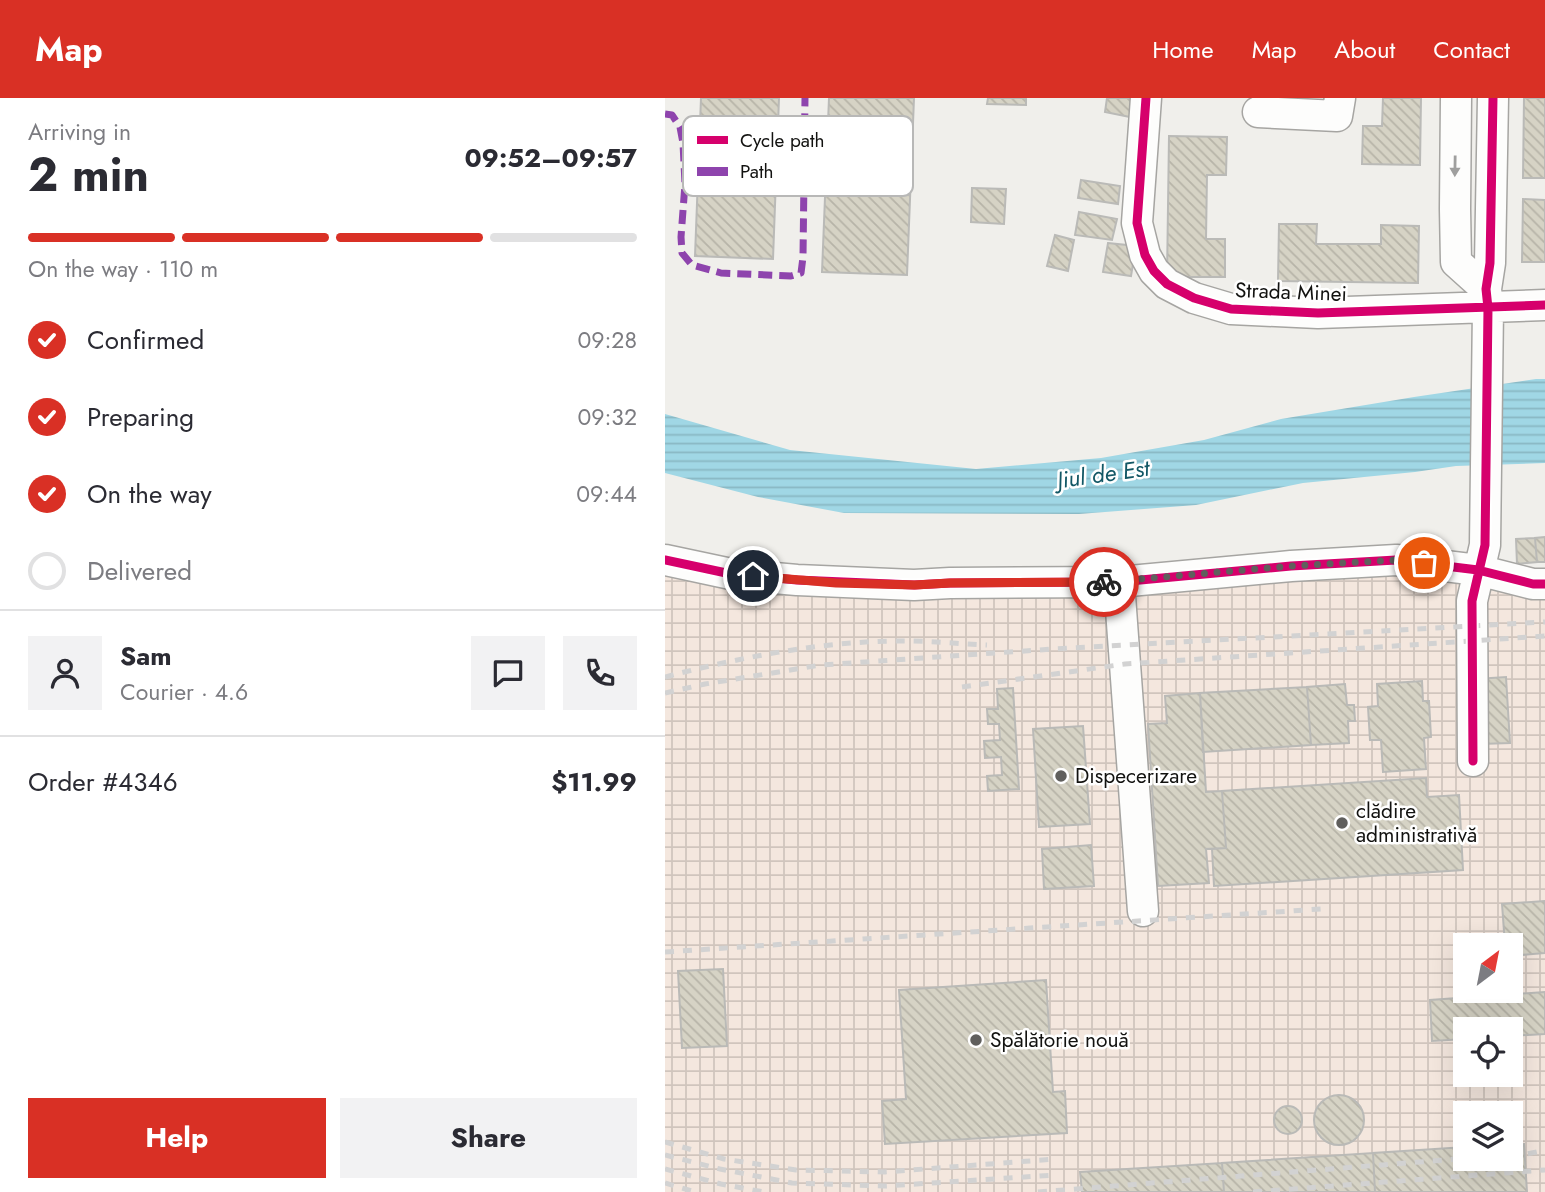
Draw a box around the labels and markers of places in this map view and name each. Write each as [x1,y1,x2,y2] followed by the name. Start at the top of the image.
[1394,533,1454,593] pin
[723,546,783,606] pin
[1075,761,1197,791] place label: Dispecerizare
[1053,768,1069,784] marker: Dispecerizare
[1356,796,1477,850] place label: clădire administrativă
[1334,815,1350,831] marker: clădire administrativă
[990,1025,1129,1055] place label: Spălătorie nouă
[968,1032,984,1048] marker: Spălătorie nouă

